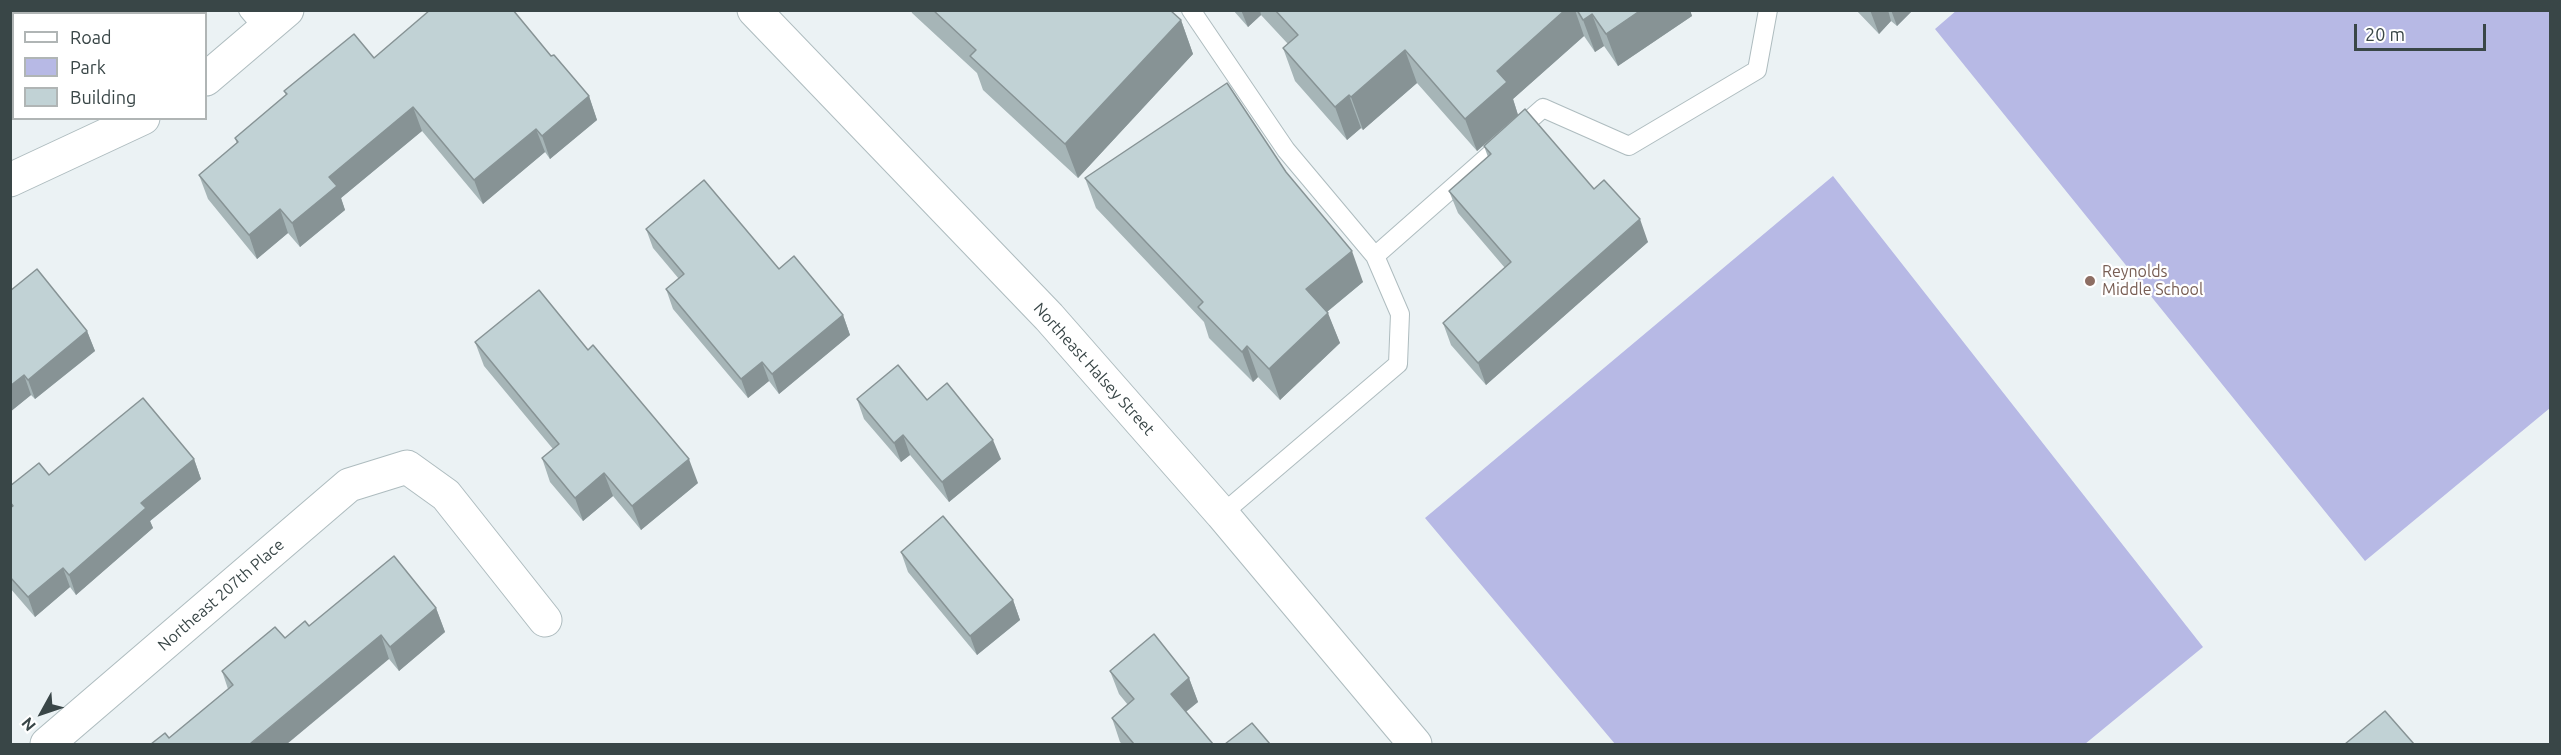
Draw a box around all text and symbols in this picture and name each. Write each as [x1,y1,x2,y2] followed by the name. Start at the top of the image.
[12,12,207,120] legend
[2357,12,2489,50] scale bar
[2365,24,2405,44] text: 20 m
[70,27,112,47] text: Road
[70,57,106,77] text: Park
[70,87,136,107] text: Building
[2102,262,2203,300] place label: Reynolds Middle School
[2083,274,2097,288] marker: Reynolds Middle School
[1029,299,1159,439] street label: Northeast Halsey Street
[154,535,288,655] street label: Northeast 207th Place
[12,683,72,743] north arrow
[17,714,39,735] text: N

